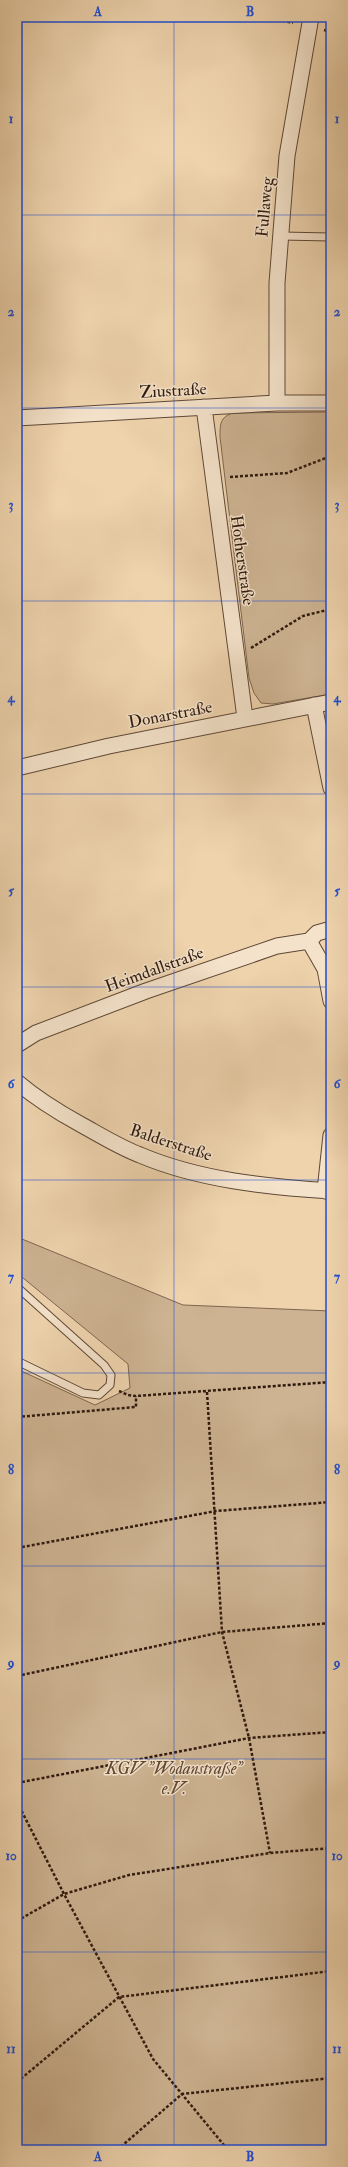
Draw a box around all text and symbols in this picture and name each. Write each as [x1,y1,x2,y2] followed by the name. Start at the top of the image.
[93,4,103,20] text: A
[246,4,254,20] text: B
[9,111,14,127] text: 1
[335,111,340,127] text: 1
[251,175,278,238] street label: Fullaweg
[8,304,15,320] text: 2
[334,304,341,320] text: 2
[139,378,207,403] street label: Ziustraße
[9,497,14,513] text: 3
[335,497,340,513] text: 3
[226,514,259,606] street label: Hotherstraße
[6,690,15,706] text: 4
[332,690,341,706] text: 4
[126,696,214,733] street label: Donarstraße
[8,883,14,899] text: 5
[334,883,340,899] text: 5
[102,942,206,997] street label: Heimdallstraße
[8,1076,16,1092] text: 6
[334,1076,342,1092] text: 6
[127,1119,215,1166] street label: Balderstraße
[8,1269,15,1285] text: 7
[334,1269,341,1285] text: 7
[8,1462,14,1478] text: 8
[334,1462,340,1478] text: 8
[6,1655,15,1671] text: 9
[332,1655,341,1671] text: 9
[105,1758,244,1799] park label: KGV "Wodanstraße" e.V.
[5,1848,17,1864] text: 10
[331,1848,343,1864] text: 10
[6,2041,16,2057] text: 11
[332,2041,342,2057] text: 11
[93,2149,103,2165] text: A
[246,2149,254,2165] text: B

